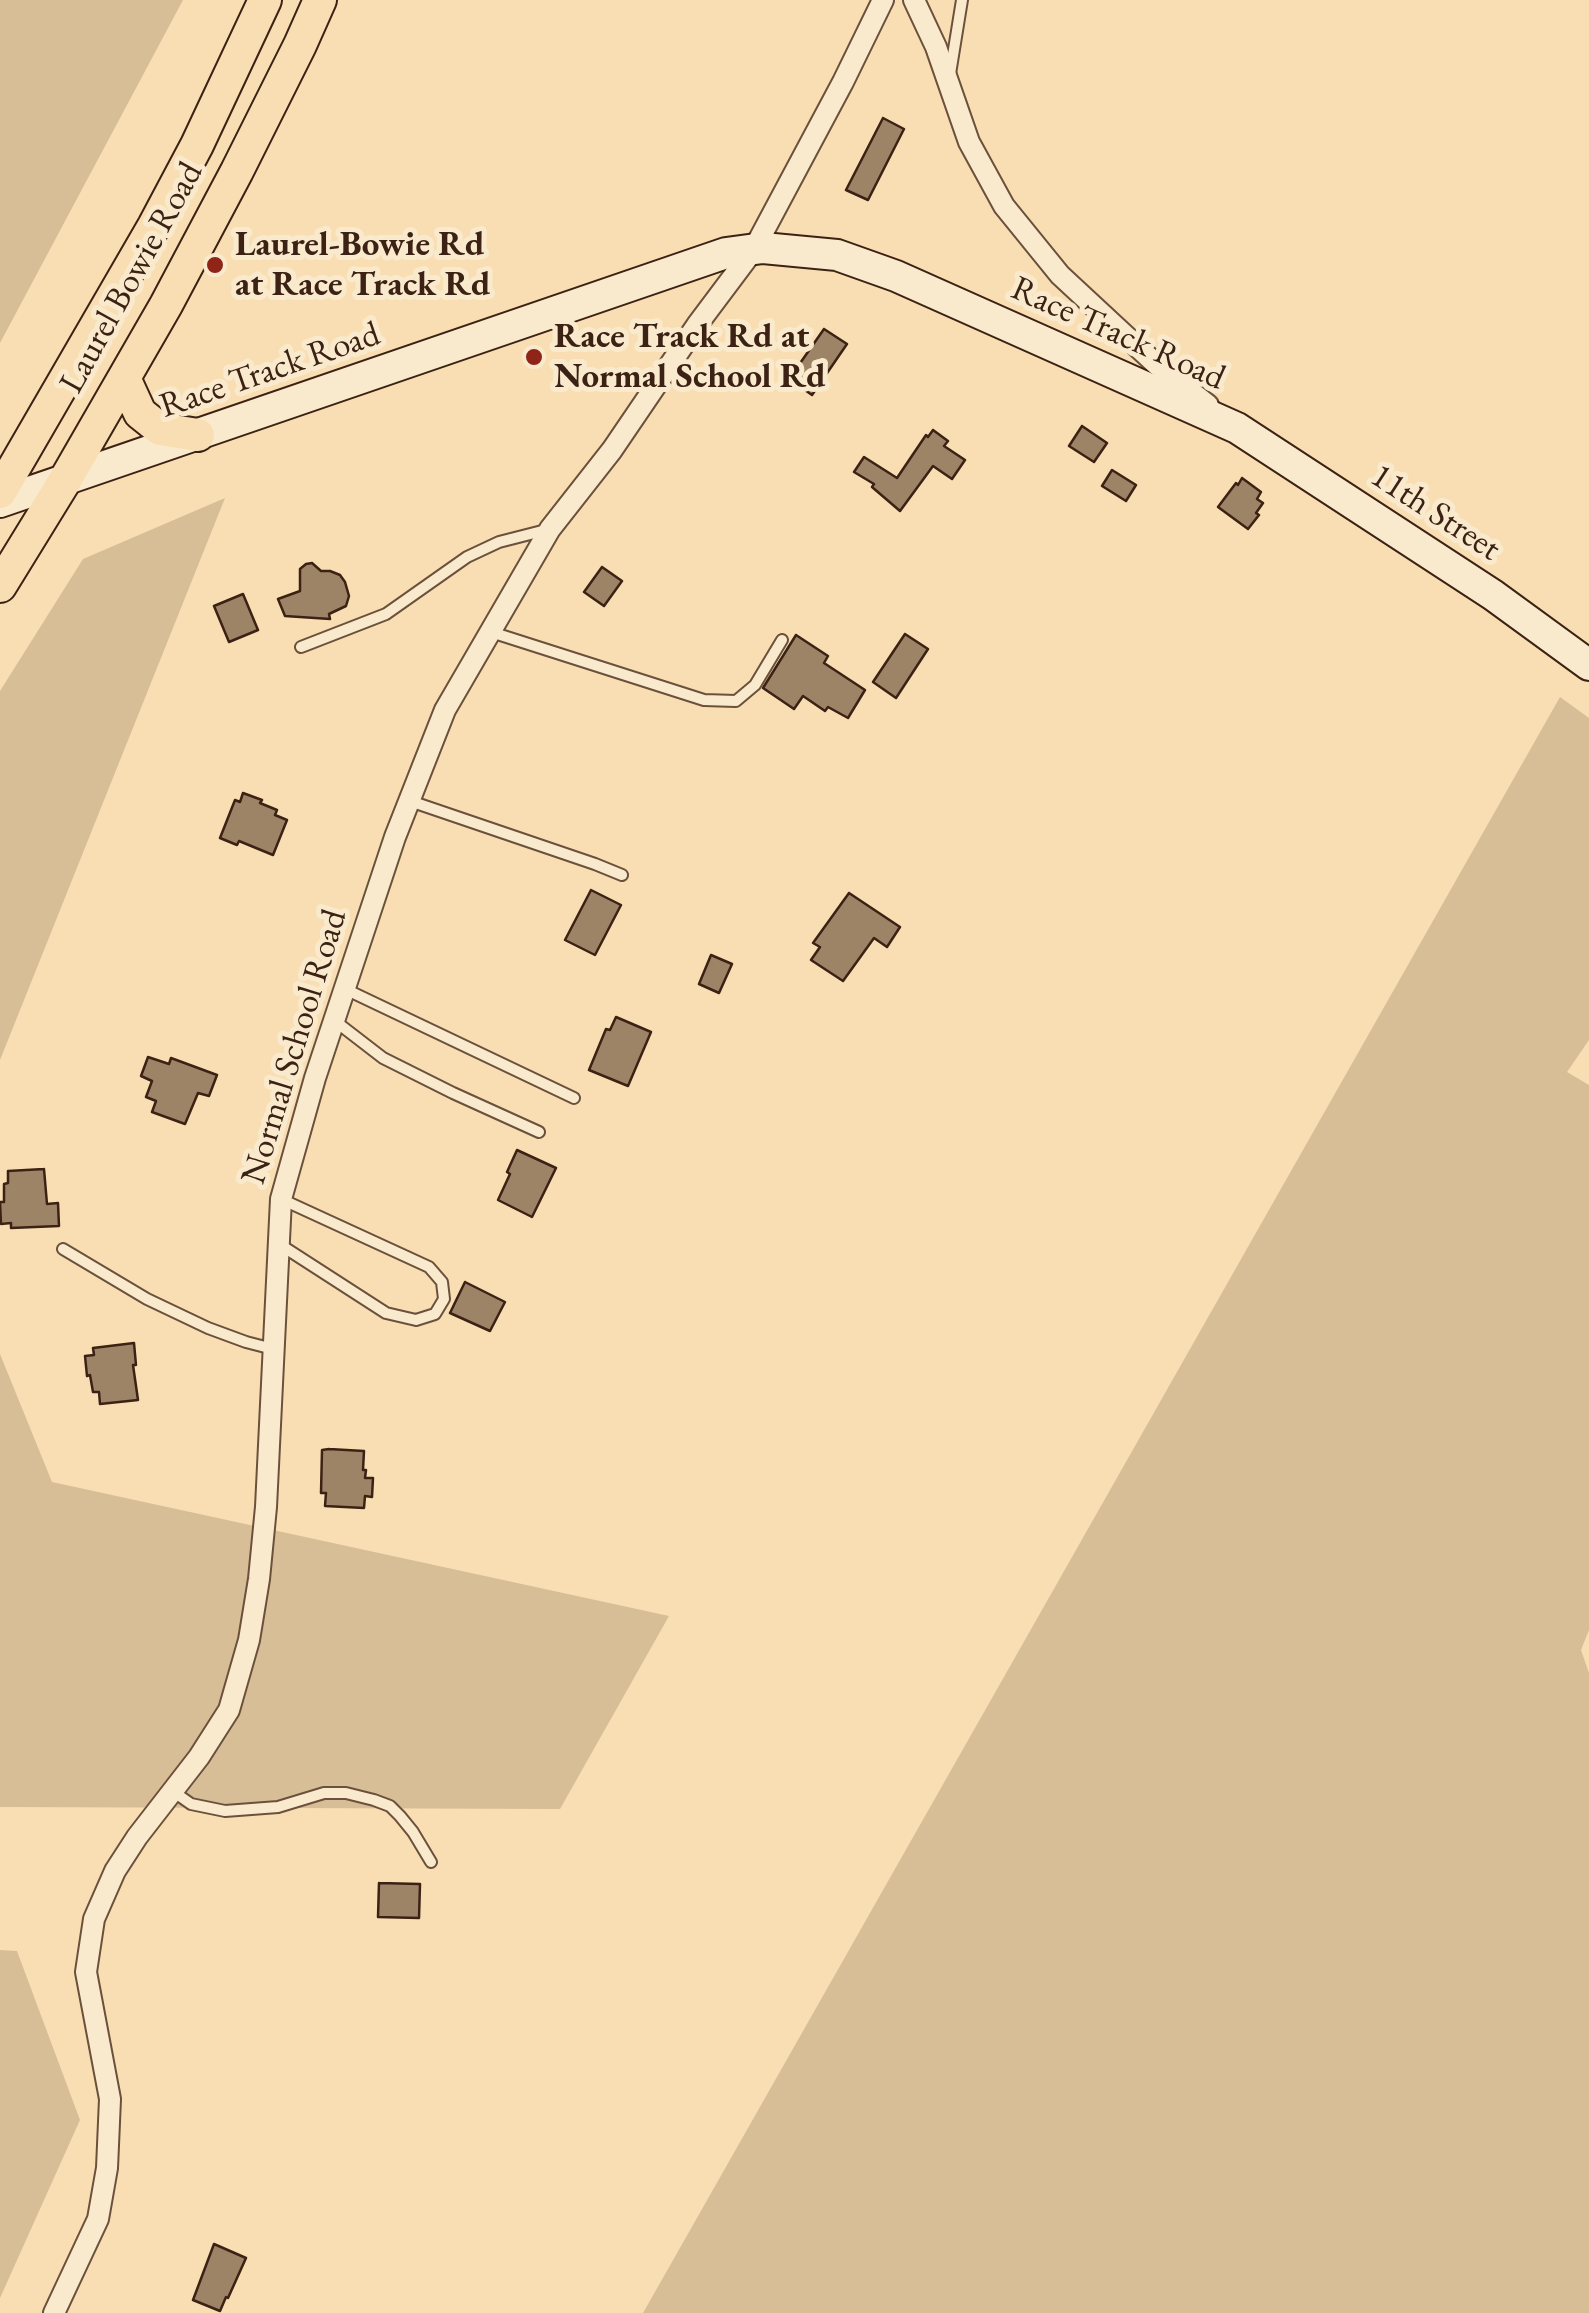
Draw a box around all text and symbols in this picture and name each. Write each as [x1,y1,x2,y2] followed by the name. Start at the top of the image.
[51,155,213,401] street label: Laurel Bowie Road
[235,224,490,306] place label: Laurel-Bowie Rd at Race Track Rd
[204,254,226,276] marker: Laurel-Bowie Rd at Race Track Rd
[1005,268,1231,400] street label: Race Track Road
[155,314,385,428] street label: Race Track Road
[554,316,826,398] place label: Race Track Rd at Normal School Rd
[523,346,545,368] marker: Race Track Rd at Normal School Rd
[1362,455,1508,571] street label: 11th Street
[233,905,357,1189] street label: Normal School Road

